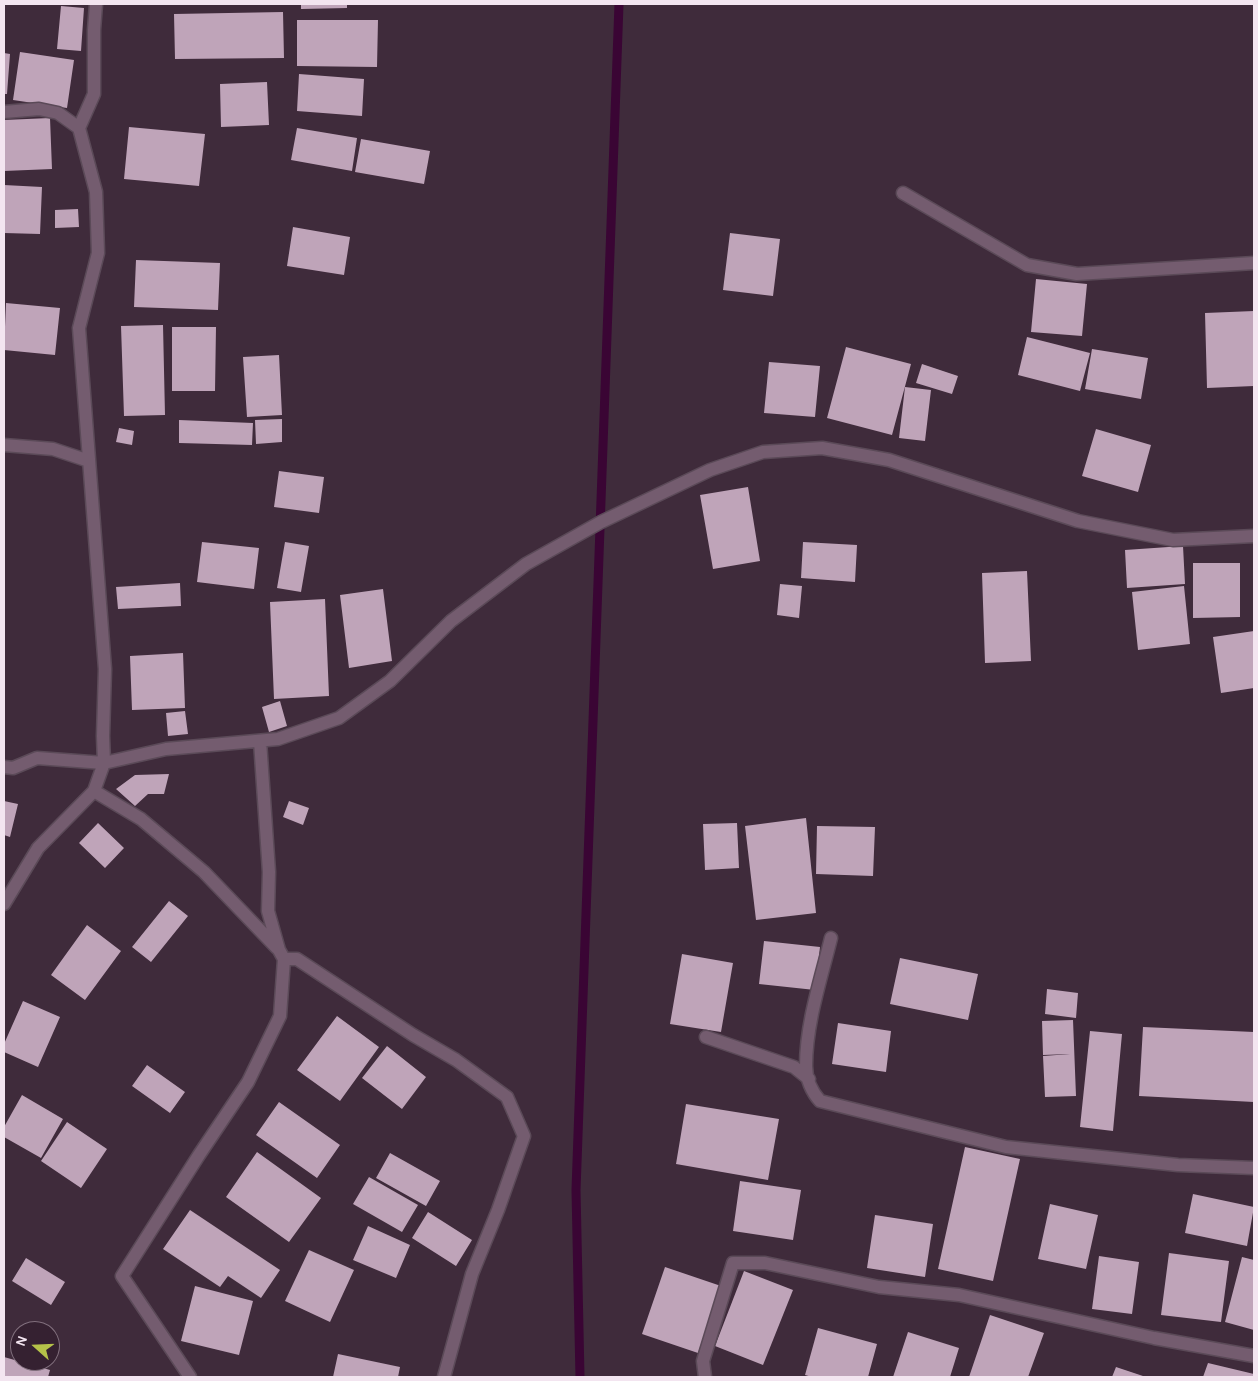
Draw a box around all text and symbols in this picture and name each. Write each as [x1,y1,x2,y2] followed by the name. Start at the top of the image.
[10,1321,60,1371] north arrow
[12,1333,31,1349] text: N

